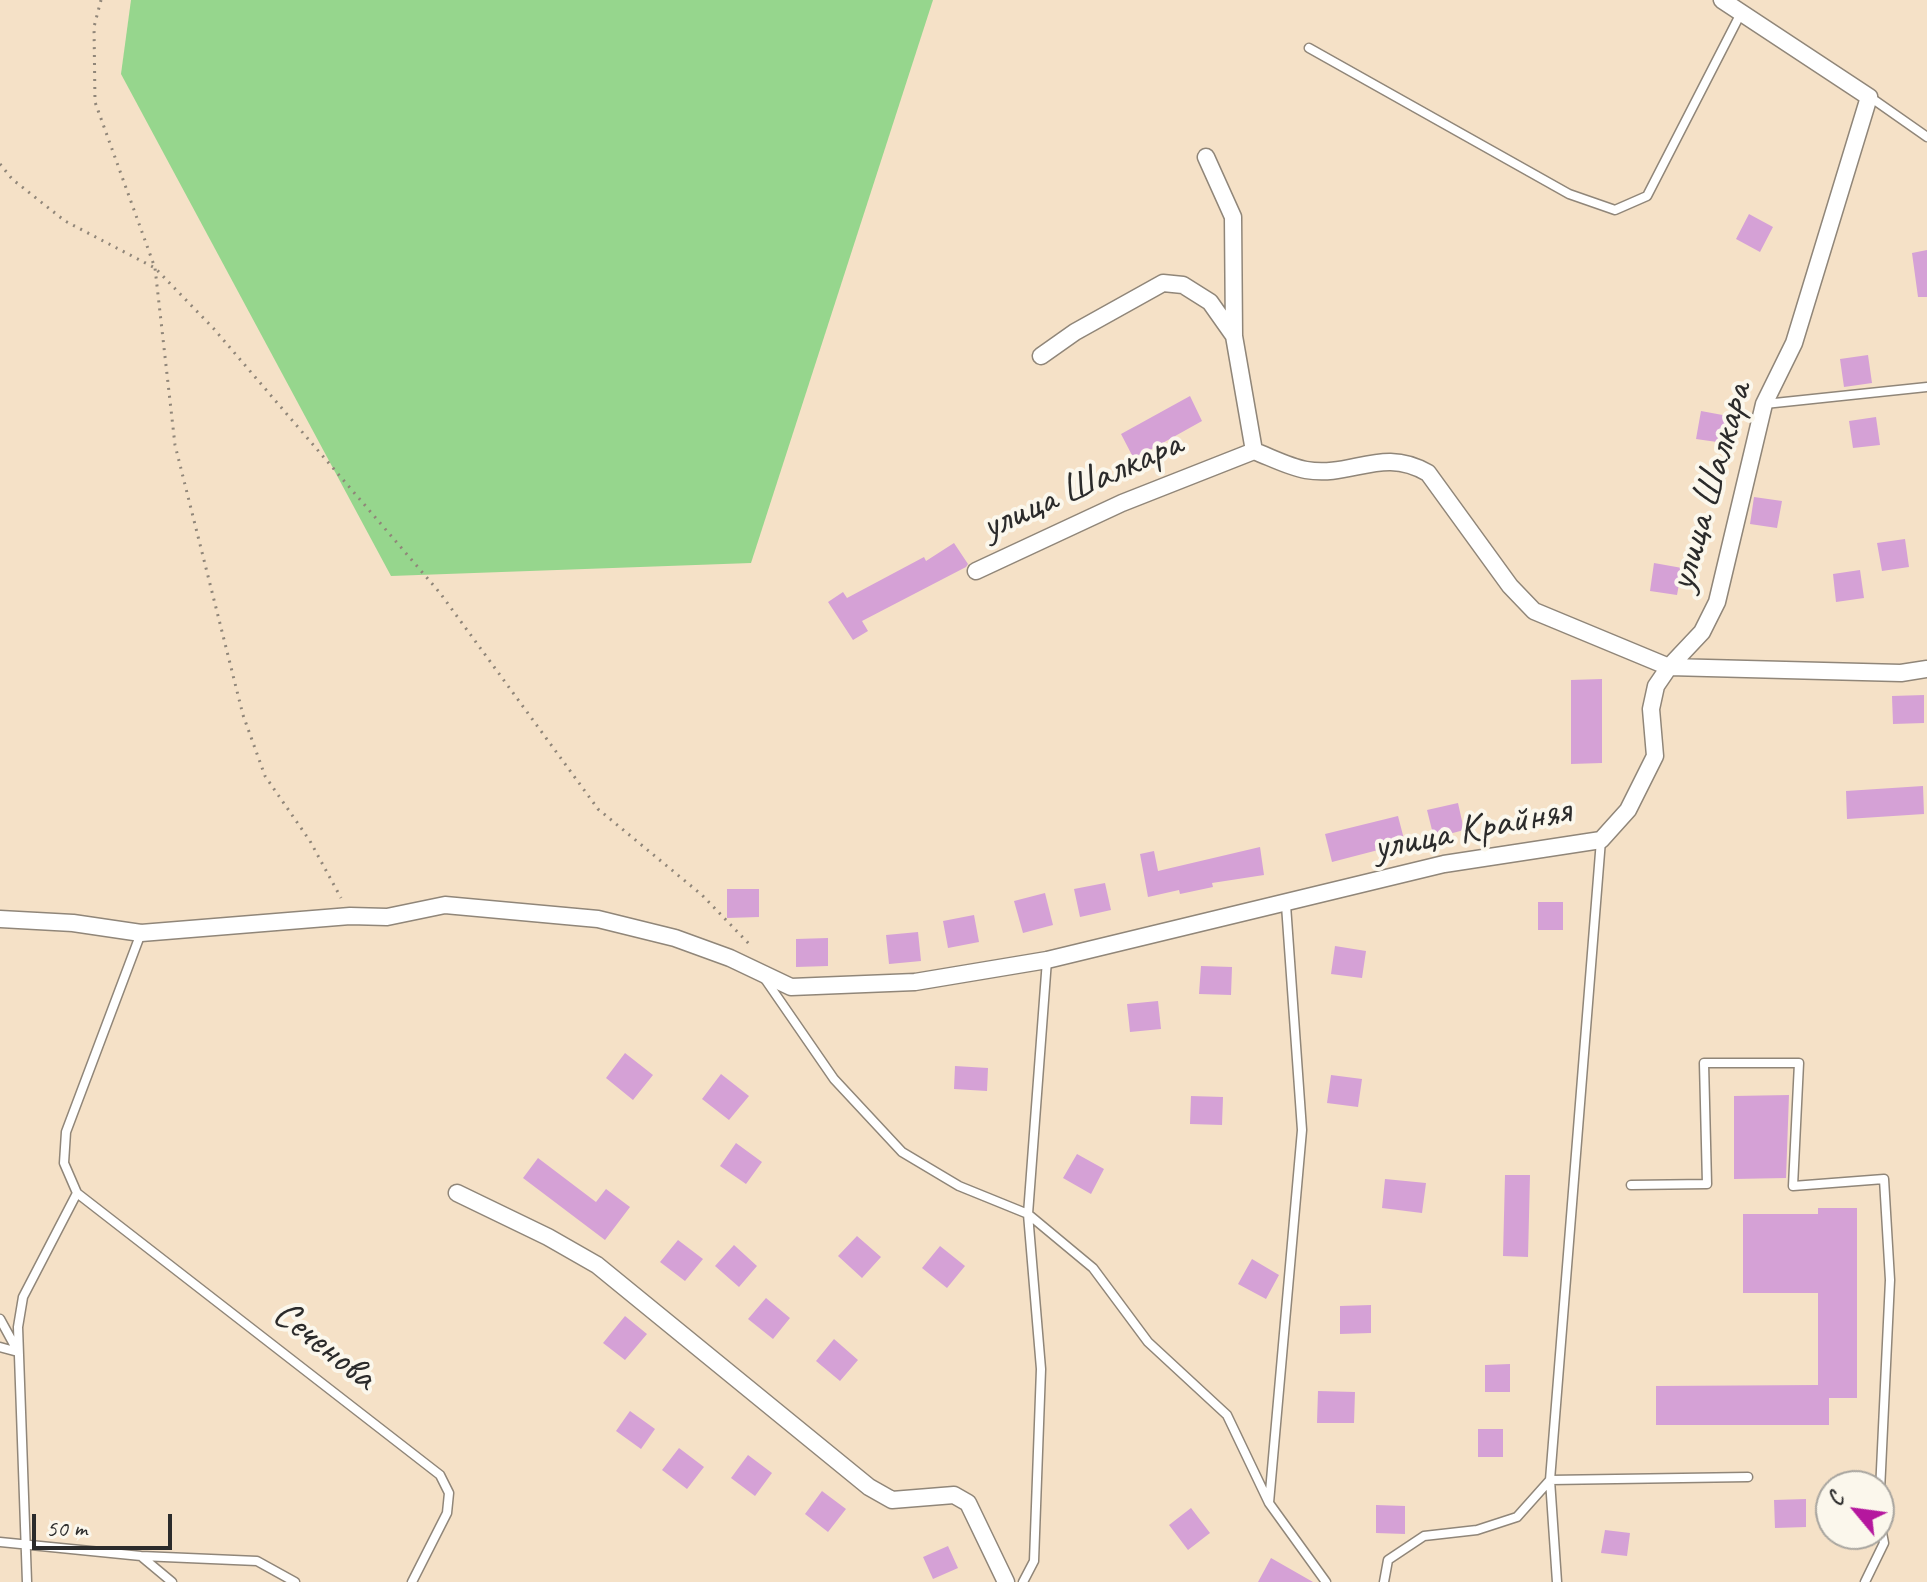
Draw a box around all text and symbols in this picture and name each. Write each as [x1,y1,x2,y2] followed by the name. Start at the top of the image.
[1658,378,1764,596] street label: улица Шалкара
[975,421,1189,551] street label: улица Шалкара
[1369,787,1575,873] street label: улица Крайняя
[263,1291,385,1401] street label: Сеченова
[1815,1470,1895,1550] north arrow
[1821,1488,1851,1511] text: С
[36,1498,176,1548] scale bar
[46,1513,87,1543] text: 50 m

